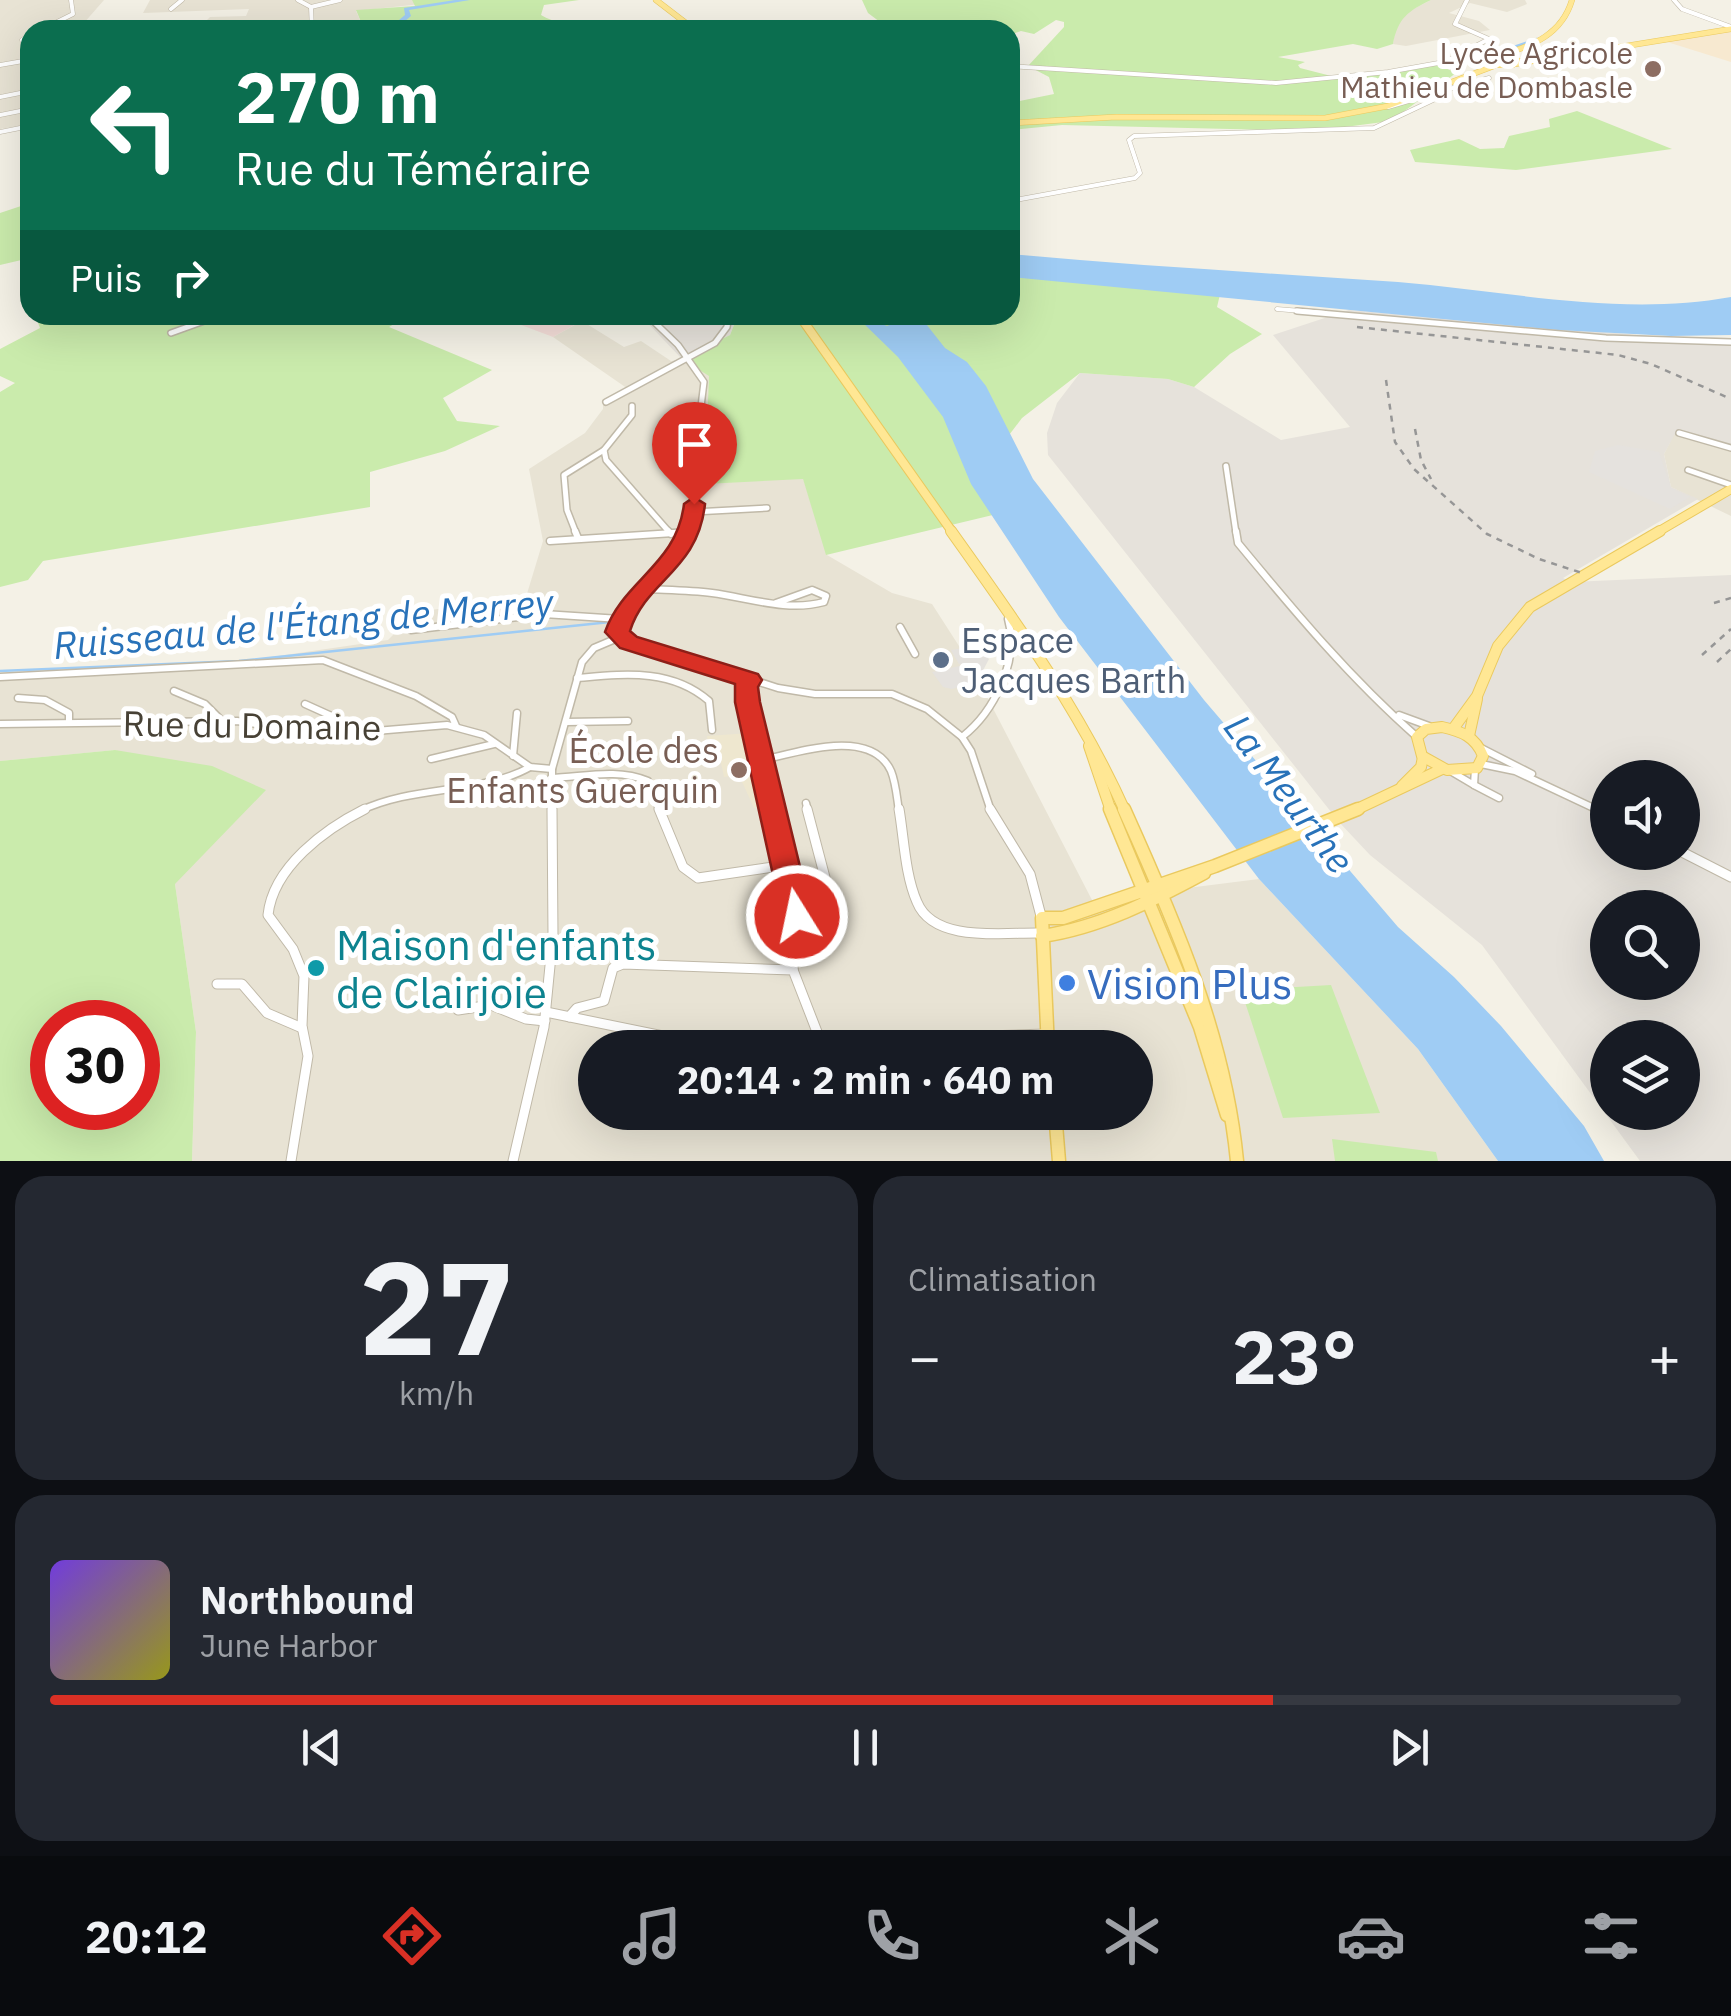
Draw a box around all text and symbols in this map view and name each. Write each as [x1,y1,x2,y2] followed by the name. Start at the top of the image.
[1340,33,1633,106] place label: Lycée Agricole Mathieu de Dombasle
[235,51,440,142] text: 270 m
[1642,58,1664,80] marker: Lycée Agricole Mathieu de Dombasle
[70,60,200,190] icon: left
[235,139,591,197] text: Rue du Téméraire
[163,250,218,305] icon: right
[70,253,143,302] text: Puis
[652,402,737,505] pin
[667,417,722,472] icon: arrive
[51,577,557,669] water label: Ruisseau de l'Étang de Merrey
[961,617,1186,703] place label: Espace Jacques Barth
[930,649,952,671] marker: Espace Jacques Barth
[122,700,382,750] street label: Rue du Domaine
[1214,704,1366,882] water label: La Meurthe
[446,727,719,813] place label: École des Enfants Guerquin
[728,759,750,781] marker: École des Enfants Guerquin
[1590,760,1700,1130] map controls
[1590,760,1700,870] button: sound
[745,864,849,968] position arrow
[1590,890,1700,1000] button: search
[336,917,656,1020] place label: Maison d'enfants de Clairjoie
[1087,956,1293,1011] place label: Vision Plus
[305,957,327,979] marker: Maison d'enfants de Clairjoie
[1056,972,1078,994] marker: Vision Plus
[30,1000,160,1130] speed limit sign: 30
[1590,1020,1700,1130] button: layers
[677,1055,1054,1104] text: 20:14 · 2 min · 640 m
[358,1222,515,1391] text: 27
[908,1258,1097,1300] text: Climatisation
[1232,1307,1357,1405] text: 23°
[908,1321,941,1392] text: −
[1648,1321,1681,1392] text: +
[399,1372,474,1414] text: km/h
[200,1575,415,1624] text: Northbound
[200,1624,377,1666] text: June Harbor
[294,1720,349,1775] icon: previous
[838,1720,893,1775] icon: pause
[1382,1720,1437,1775] icon: next
[377,1901,447,1971] icon: directions
[617,1901,687,1971] icon: music
[857,1901,927,1971] icon: phone
[1097,1901,1167,1971] icon: climate
[1336,1901,1406,1971] icon: car
[1576,1901,1646,1971] icon: filters
[85,1907,208,1965] text: 20:12

